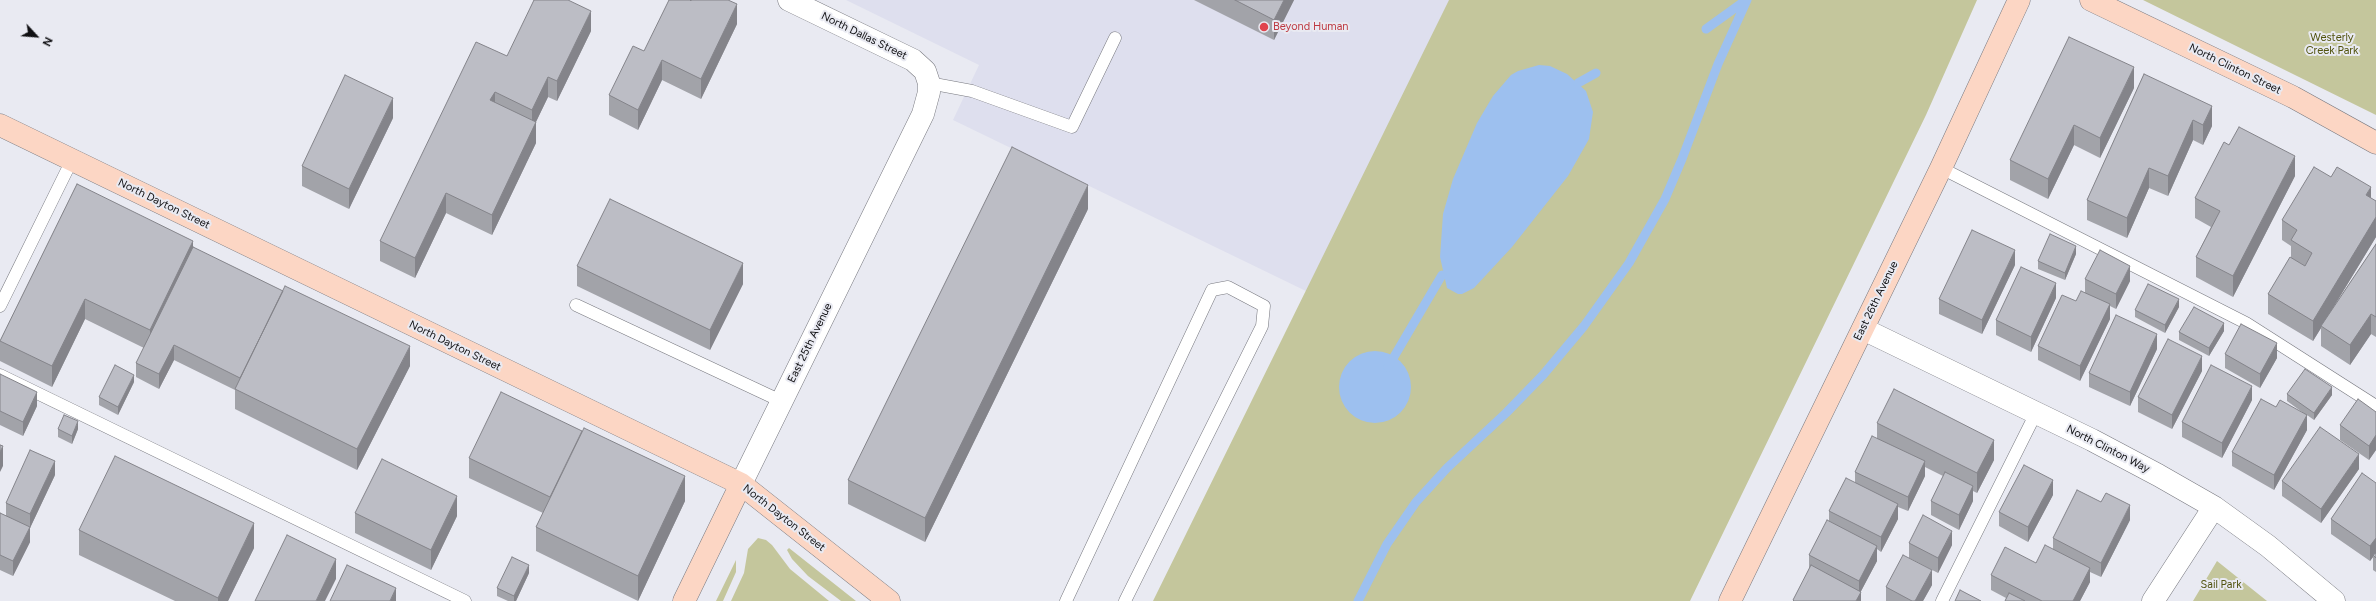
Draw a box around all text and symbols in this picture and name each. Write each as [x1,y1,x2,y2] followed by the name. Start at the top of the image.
[819,9,909,63] street label: North Dallas Street
[16,16,56,56] north arrow
[1273,20,1348,34] place label: Beyond Human
[1258,21,1270,33] marker: Beyond Human
[2306,31,2358,57] park label: Westerly Creek Park
[40,35,55,48] text: N
[2187,41,2283,97] street label: North Clinton Street
[116,176,212,232] street label: North Dayton Street
[1851,259,1901,343] street label: East 26th Avenue
[785,301,835,385] street label: East 25th Avenue
[407,318,503,374] street label: North Dayton Street
[2064,422,2152,476] street label: North Clinton Way
[740,482,828,554] street label: North Dayton Street
[2201,578,2241,592] park label: Sail Park

